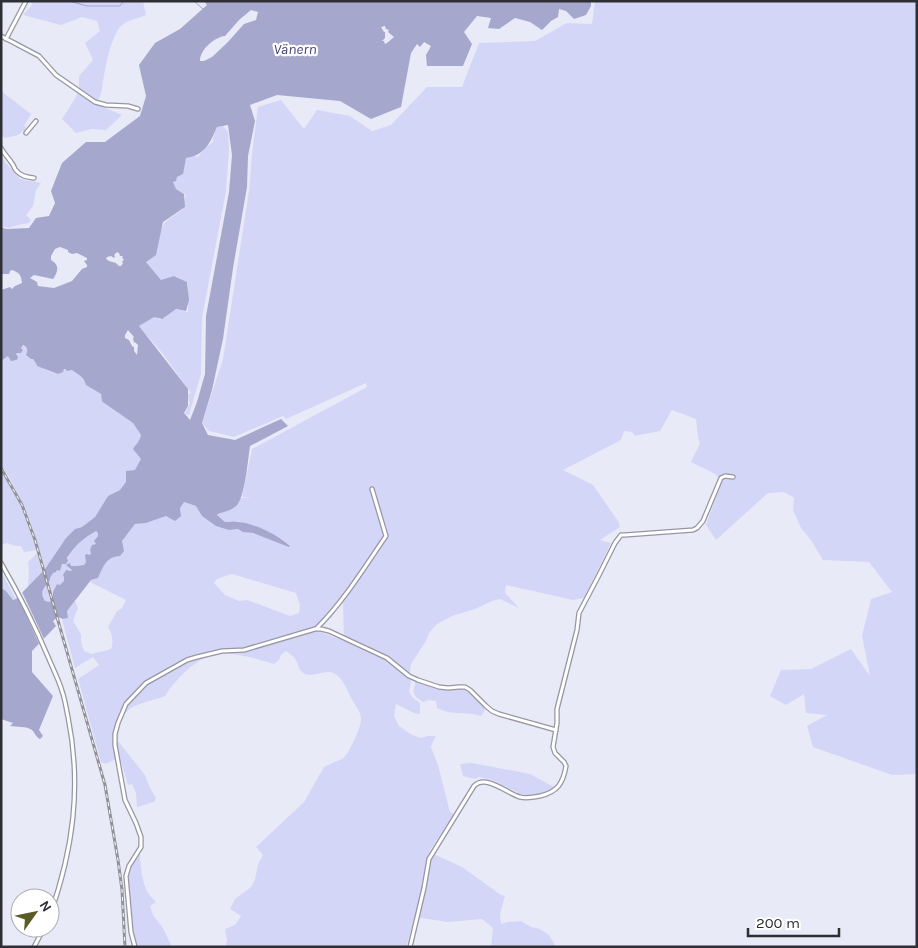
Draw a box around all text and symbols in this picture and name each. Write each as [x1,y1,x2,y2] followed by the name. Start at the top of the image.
[273,40,317,58] water label: Vänern
[10,888,60,938] north arrow
[36,897,55,915] text: N
[748,906,839,938] scale bar
[756,914,800,932] text: 200 m

